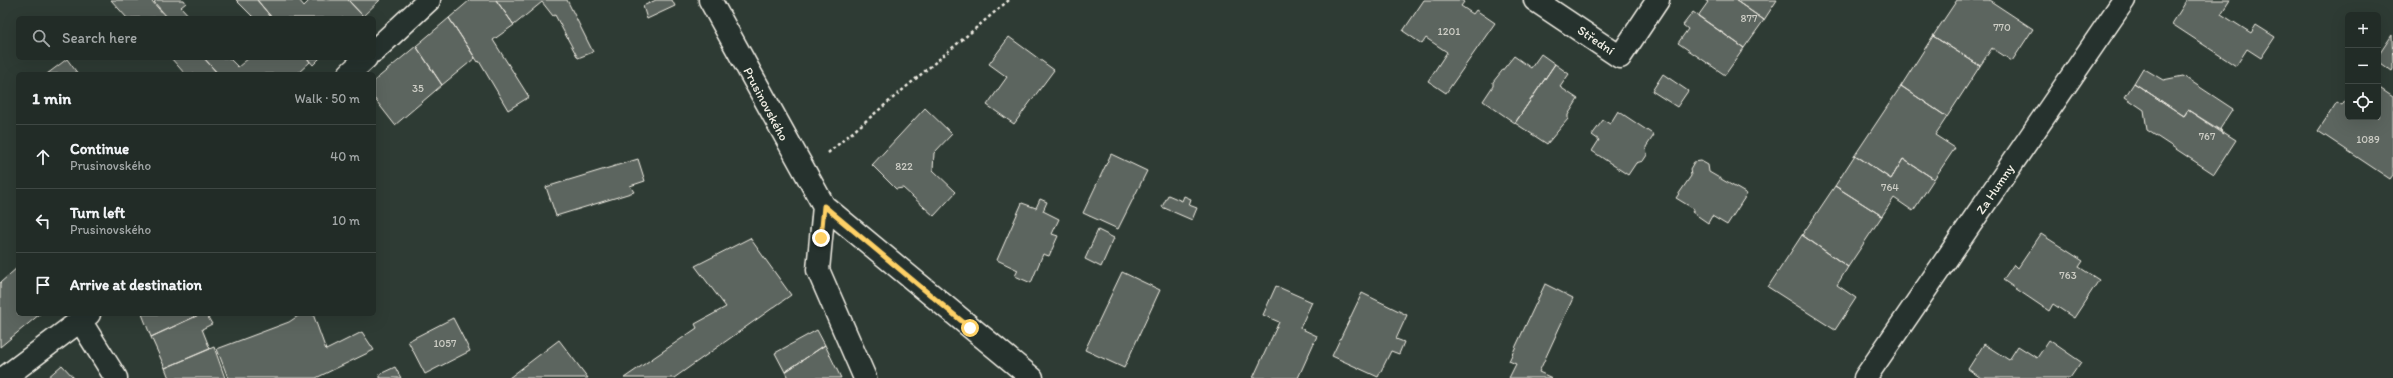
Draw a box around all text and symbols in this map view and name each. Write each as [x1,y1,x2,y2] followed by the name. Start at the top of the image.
[1741,12,1758,25] house number: 877
[2345,12,2381,120] map controls
[2345,12,2381,48] button: +
[16,16,376,60] search box
[1993,21,2011,34] house number: 770
[1575,22,1618,58] street label: Střední
[1438,25,1460,38] house number: 1201
[30,27,52,49] icon: search
[62,29,137,47] text: Search here
[2345,48,2381,84] button: −
[740,65,792,144] street label: Prusinovského
[412,82,424,95] house number: 35
[2345,84,2381,120] button: locate
[32,88,71,108] text: 1 min
[295,91,360,106] text: Walk · 50 m
[2199,130,2216,143] house number: 767
[2356,133,2380,146] house number: 1089
[70,140,129,158] text: Continue
[32,146,54,168] icon: ahead
[330,149,360,164] text: 40 m
[70,158,151,173] text: Prusinovského
[895,160,913,173] house number: 822
[1973,161,2017,217] street label: Za Humny
[1881,181,1899,194] house number: 764
[70,204,125,222] text: Turn left
[32,210,54,232] icon: left
[332,213,360,228] text: 10 m
[70,222,151,237] text: Prusinovského
[812,229,830,247] route end
[2059,269,2077,282] house number: 763
[32,274,54,296] icon: arrive
[70,276,202,294] text: Arrive at destination
[961,319,979,337] route start
[433,337,457,350] house number: 1057

